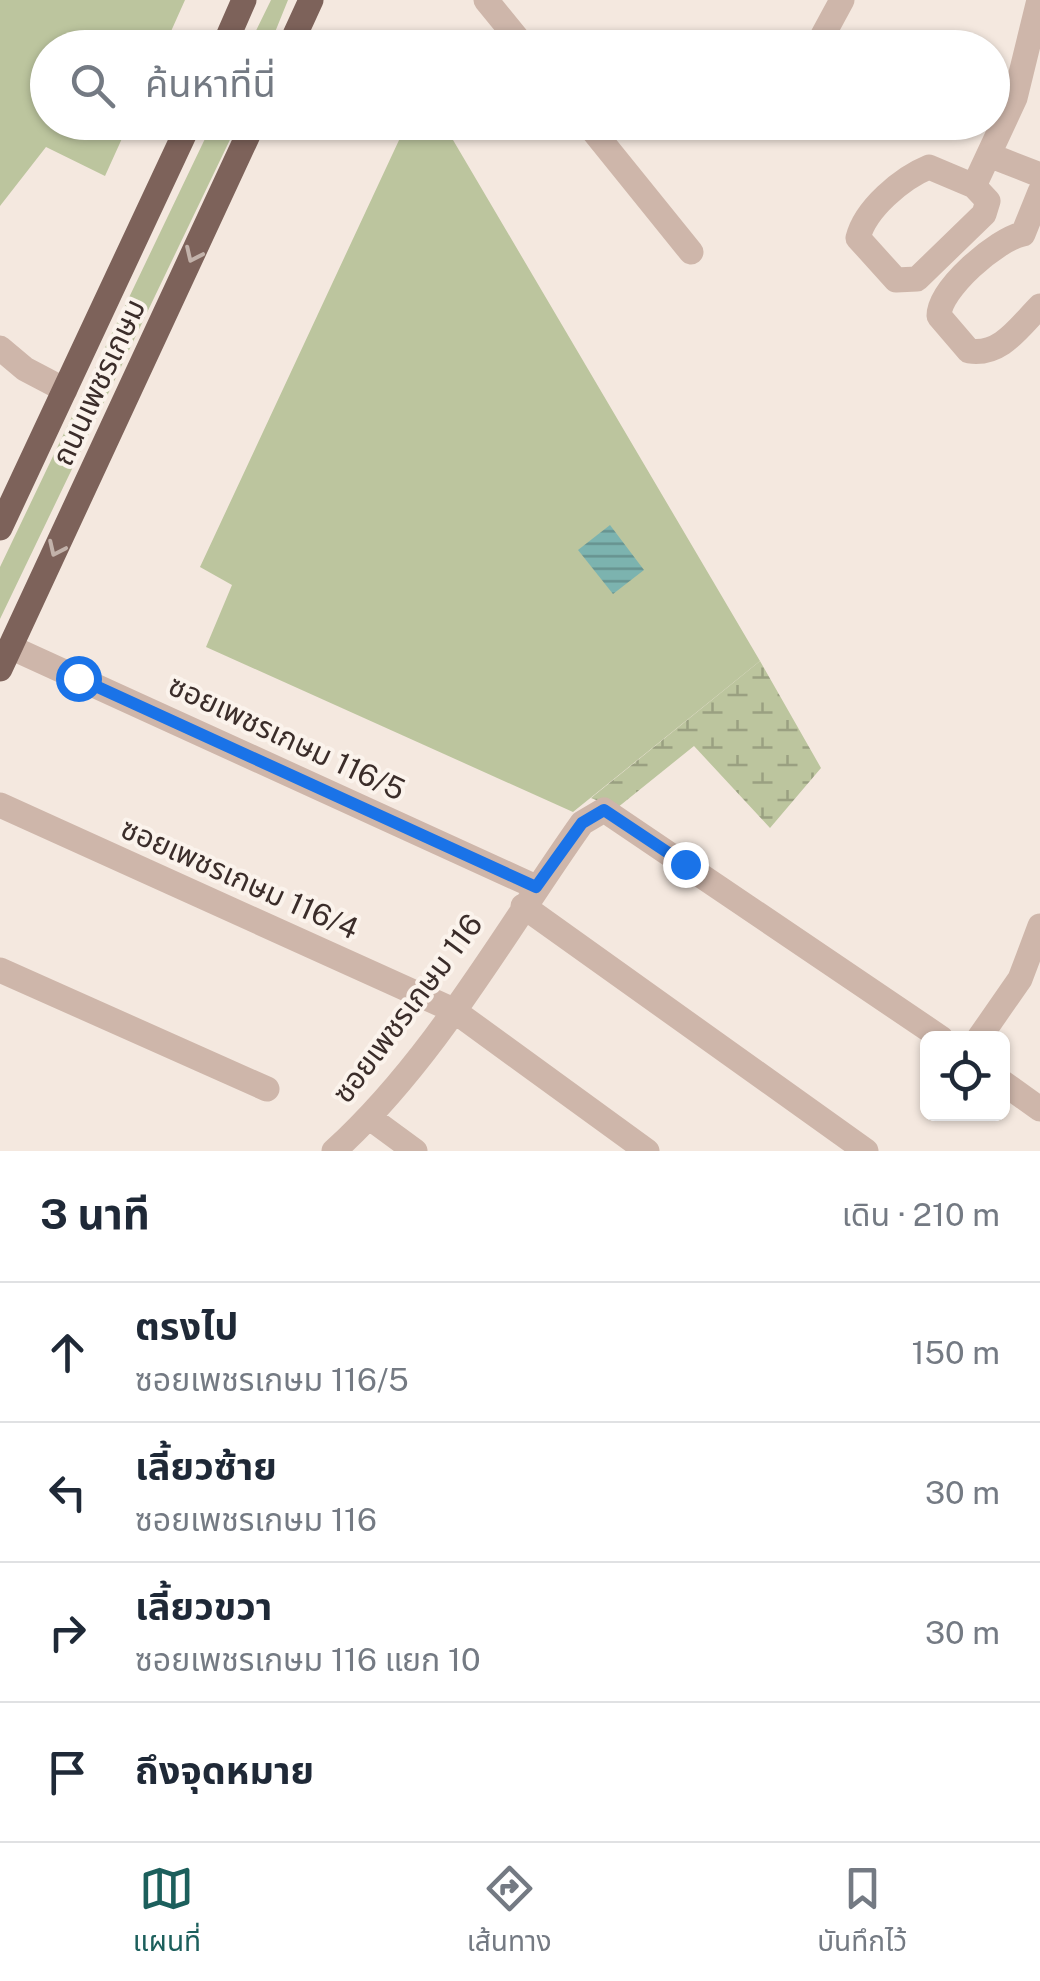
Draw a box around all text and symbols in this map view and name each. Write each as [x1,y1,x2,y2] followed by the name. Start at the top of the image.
[30,30,1010,140] search box
[65,58,120,113] icon: search
[145,61,276,106] text: ค้นหาที่นี่
[185,244,205,262] one-way arrow
[44,293,152,471] street label: ถนนเพชรเกษม
[48,539,68,557] one-way arrow
[56,656,102,702] route start
[163,666,411,808] street label: ซอยเพชรเกษม 116/5
[116,809,364,947] street label: ซอยเพชรเกษม 116/4
[663,842,709,888] route end
[324,907,490,1109] street label: ซอยเพชรเกษม 116
[920,1031,1010,1121] map controls
[920,1031,1010,1121] button: locate
[40,1189,150,1238] text: 3 นาที
[842,1196,1000,1233] text: เดิน · 210 m
[135,1304,238,1349] text: ตรงไป
[40,1325,95,1380] icon: ahead
[911,1334,1000,1371] text: 150 m
[135,1361,409,1398] text: ซอยเพชรเกษม 116/5
[135,1444,277,1489] text: เลี้ยวซ้าย
[40,1465,95,1520] icon: left
[925,1474,1000,1511] text: 30 m
[135,1501,377,1538] text: ซอยเพชรเกษม 116
[135,1584,272,1629] text: เลี้ยวขวา
[40,1605,95,1660] icon: right
[925,1614,1000,1651] text: 30 m
[135,1641,481,1678] text: ซอยเพชรเกษม 116 แยก 10
[40,1745,95,1800] icon: arrive
[135,1748,314,1793] text: ถึงจุดหมาย
[133,1861,201,1964] tab: แผนที่
[467,1861,551,1964] tab: เส้นทาง
[817,1861,907,1964] tab: บันทึกไว้

